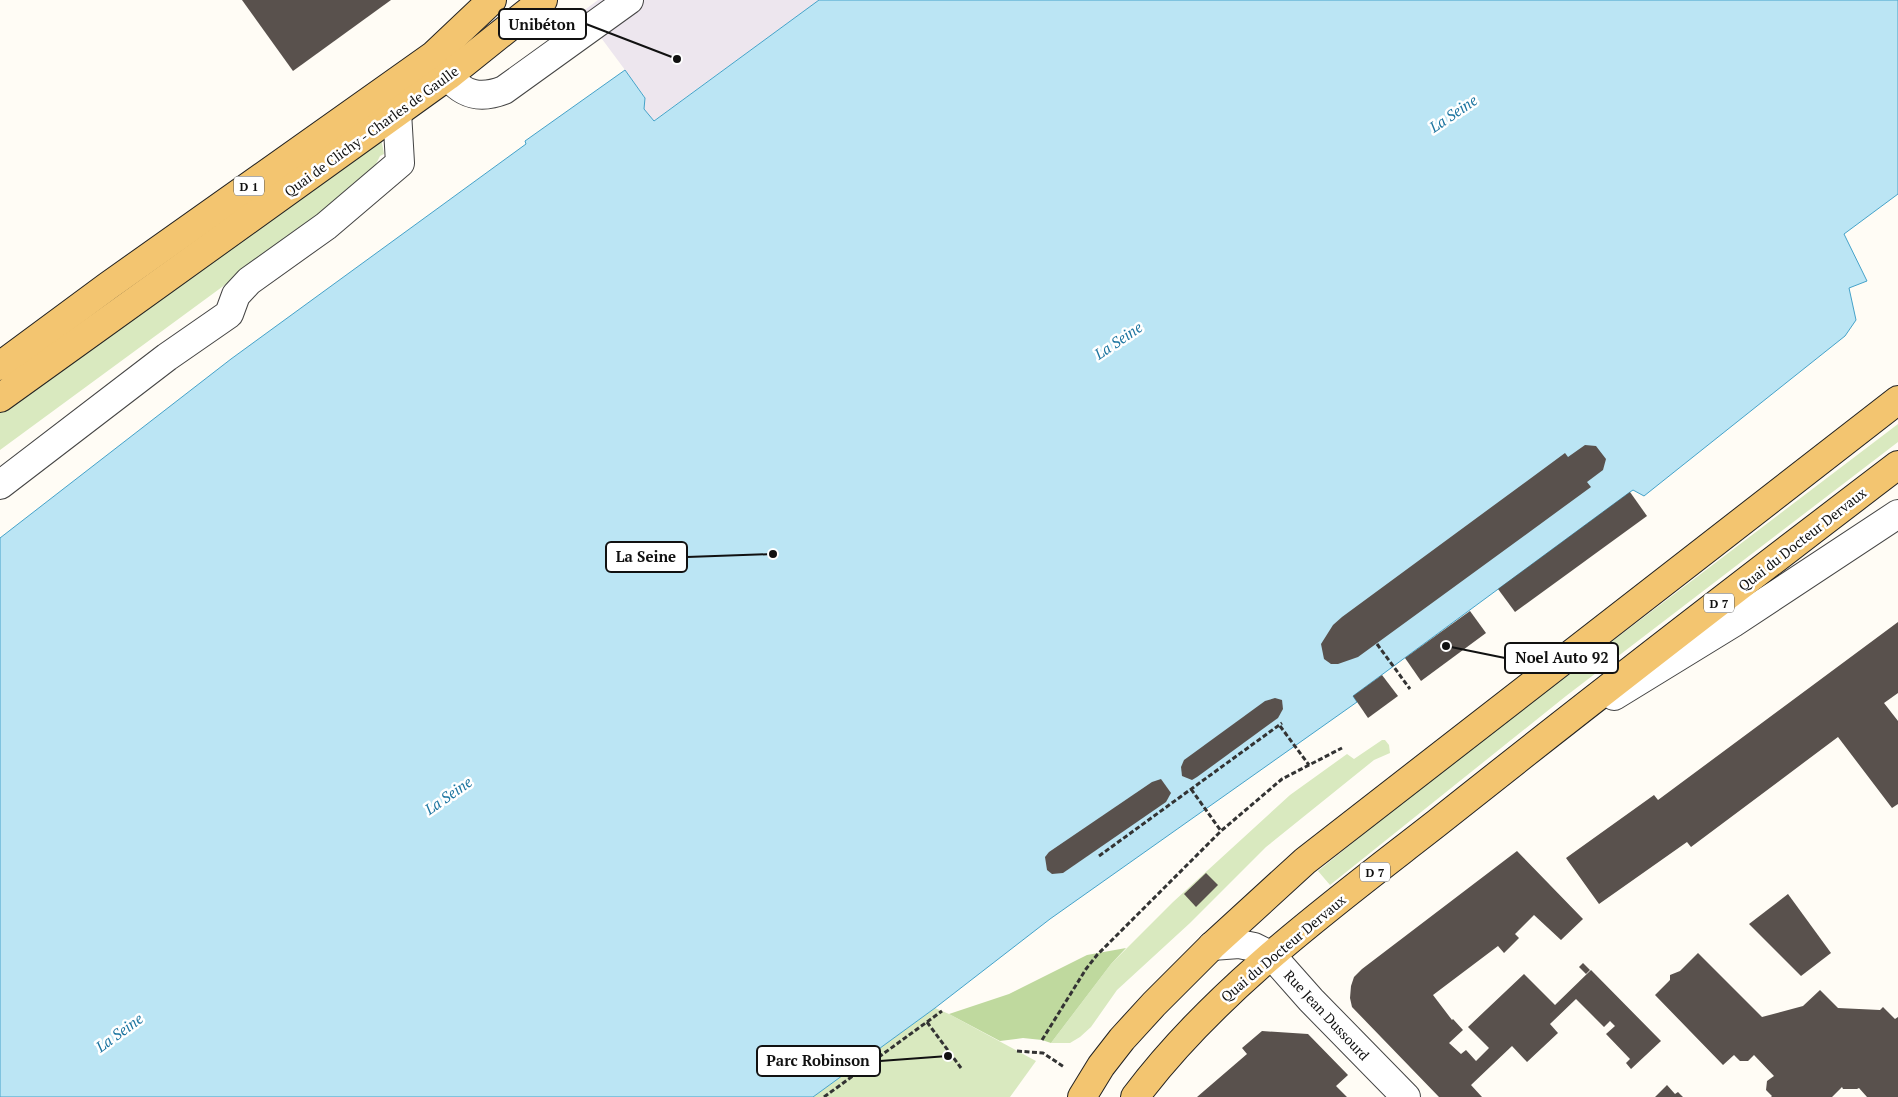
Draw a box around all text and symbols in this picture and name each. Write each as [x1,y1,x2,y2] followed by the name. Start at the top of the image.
[499,9,586,39] callout: Unibéton
[509,14,576,34] text: Unibéton
[280,61,462,201] street label: Quai de Clichy - Charles de Gaulle
[1424,90,1481,137] water label: La Seine
[234,177,264,196] road number: D 1
[1089,317,1146,364] water label: La Seine
[1734,483,1870,595] street label: Quai du Docteur Dervaux
[606,542,687,572] callout: La Seine
[616,546,676,566] text: La Seine
[1704,594,1734,612] road number: D 7
[1505,643,1618,673] callout: Noel Auto 92
[1515,647,1609,667] text: Noel Auto 92
[419,771,476,819] water label: La Seine
[1360,862,1390,882] road number: D 7
[1217,890,1350,1006] street label: Quai du Docteur Dervaux
[1280,966,1374,1064] street label: Rue Jean Dussourd
[91,1008,147,1056] water label: La Seine
[757,1046,880,1076] callout: Parc Robinson
[766,1050,870,1070] text: Parc Robinson

